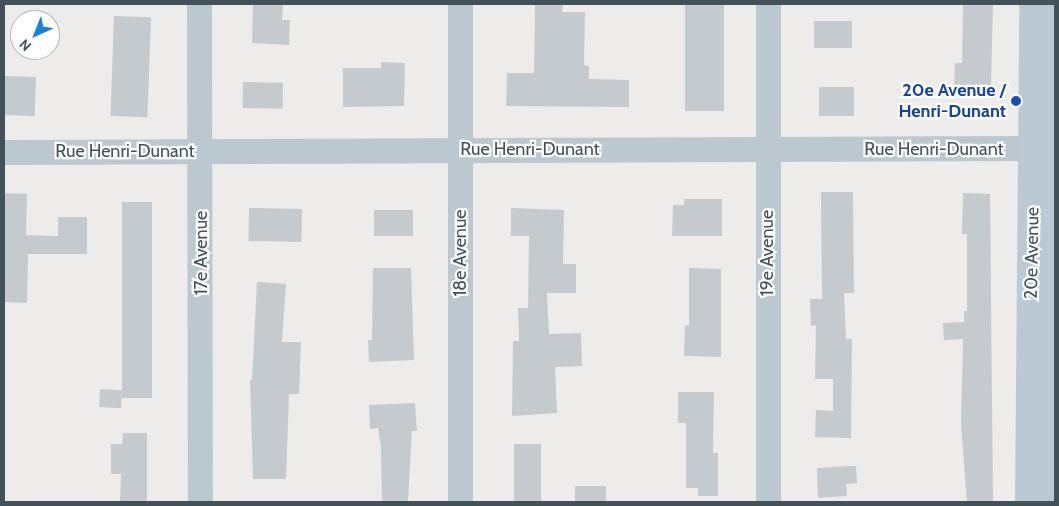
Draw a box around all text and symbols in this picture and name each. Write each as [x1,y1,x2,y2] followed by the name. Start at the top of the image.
[10,10,60,60] north arrow
[15,35,35,55] text: N
[898,80,1006,122] place label: 20e Avenue / Henri-Dunant
[1010,95,1022,107] marker: 20e Avenue / Henri-Dunant
[460,138,600,160] street label: Rue Henri-Dunant
[864,138,1004,160] street label: Rue Henri-Dunant
[55,140,195,162] street label: Rue Henri-Dunant
[1020,207,1044,299] street label: 20e Avenue
[449,209,471,297] street label: 18e Avenue
[756,210,778,296] street label: 19e Avenue
[190,211,212,295] street label: 17e Avenue

